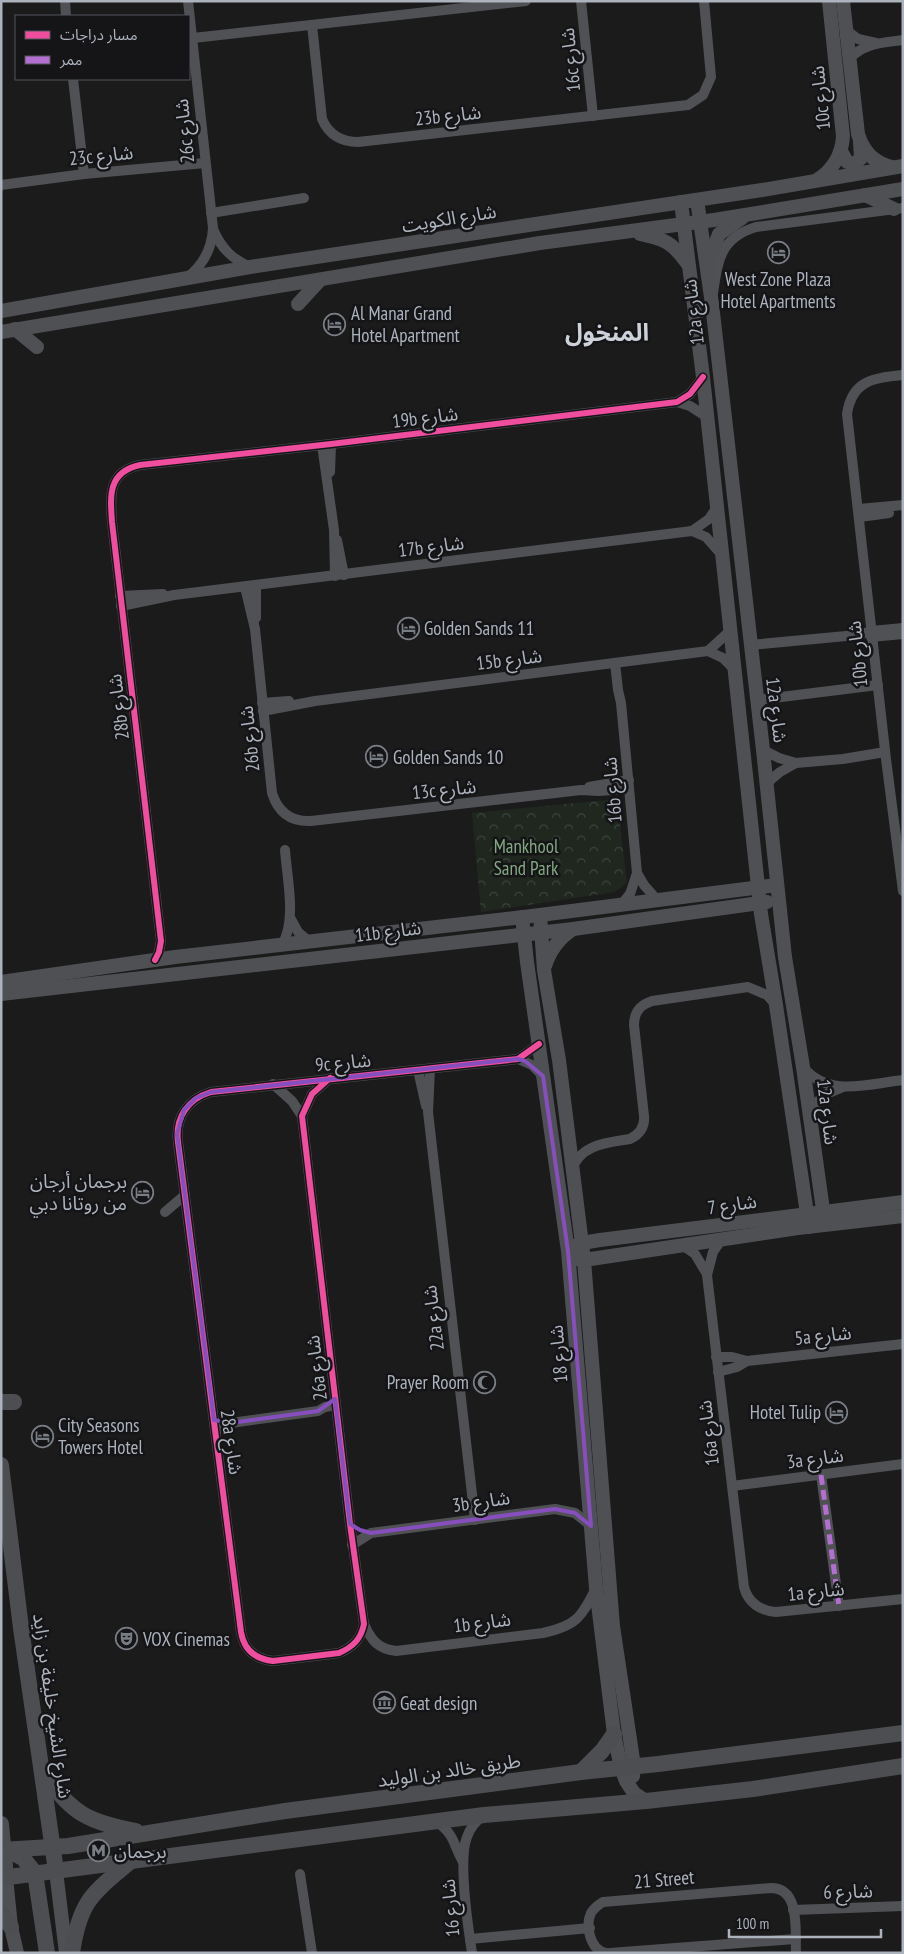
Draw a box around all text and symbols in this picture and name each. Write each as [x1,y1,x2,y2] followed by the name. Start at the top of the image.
[15,15,190,80] legend
[60,25,138,44] text: مسار دراجات
[555,26,587,93] street label: 16c شارع
[59,50,83,69] text: ممر
[805,64,837,131] street label: 10c شارع
[169,97,201,164] street label: 26c شارع
[414,100,482,132] street label: 23b شارع
[68,140,135,172] street label: 23c شارع
[400,199,498,239] street label: شارع الكويت
[766,241,790,265] hotel icon: West Zone Plaza Hotel Apartments
[720,267,836,313] place label: West Zone Plaza Hotel Apartments
[677,278,711,346] street label: 12a شارع
[351,301,461,347] place label: Al Manar Grand Hotel Apartment
[323,312,347,336] hotel icon: Al Manar Grand Hotel Apartment
[565,317,649,348] district label: المنخول
[391,401,460,435] street label: 19b شارع
[397,530,466,564] street label: 17b شارع
[396,616,420,640] hotel icon: Golden Sands 11
[424,616,534,640] place label: Golden Sands 11
[842,620,874,688] street label: 10b شارع
[475,643,544,677] street label: 15b شارع
[102,672,136,741] street label: 28b شارع
[759,676,793,744] street label: 12a شارع
[234,705,266,773] street label: 26b شارع
[365,745,389,769] hotel icon: Golden Sands 10
[393,745,503,769] place label: Golden Sands 10
[597,756,629,824] street label: 16b شارع
[411,774,478,806] street label: 13c شارع
[494,834,559,880] park label: Mankhool Sand Park
[354,915,423,949] street label: 11b شارع
[314,1048,372,1078] street label: 9c شارع
[810,1078,844,1146] street label: 12a شارع
[30,1169,127,1218] place label: برجمان أرجان من روتانا دبي
[131,1180,155,1204] hotel icon: برجمان أرجان من روتانا دبي
[706,1189,759,1221] street label: شارع 7
[417,1284,451,1352] street label: 22a شارع
[793,1320,853,1352] street label: 5a شارع
[544,1324,574,1384] street label: شارع 18
[300,1334,334,1402] street label: 26a شارع
[387,1370,469,1394] place label: Prayer Room
[473,1370,497,1394] mosque icon: Prayer Room
[692,1399,726,1467] street label: 16a شارع
[750,1400,821,1424] place label: Hotel Tulip
[825,1400,849,1424] hotel icon: Hotel Tulip
[214,1408,248,1477] street label: 28a شارع
[58,1413,143,1459] place label: City Seasons Towers Hotel
[30,1424,54,1448] hotel icon: City Seasons Towers Hotel
[785,1443,845,1475] street label: 3a شارع
[451,1485,512,1519] street label: 3b شارع
[786,1576,846,1608] street label: 1a شارع
[452,1607,512,1639] street label: 1b شارع
[25,1612,78,1800] street label: شارع الشيخ خليفة بن زايد
[115,1627,139,1651] theatre icon: VOX Cinemas
[142,1627,230,1651] place label: VOX Cinemas
[372,1691,396,1715] museum icon: Geat design
[400,1691,477,1715] place label: Geat design
[376,1748,522,1792] street label: طريق خالد بن الوليد
[86,1839,110,1863] metro station icon: برجمان
[114,1839,167,1863] place label: برجمان
[633,1864,696,1894] street label: 21 Street
[436,1878,466,1938] street label: شارع 16
[823,1878,873,1906] street label: شارع 6
[729,1906,882,1938] scale bar
[736,1914,769,1933] text: 100 m

